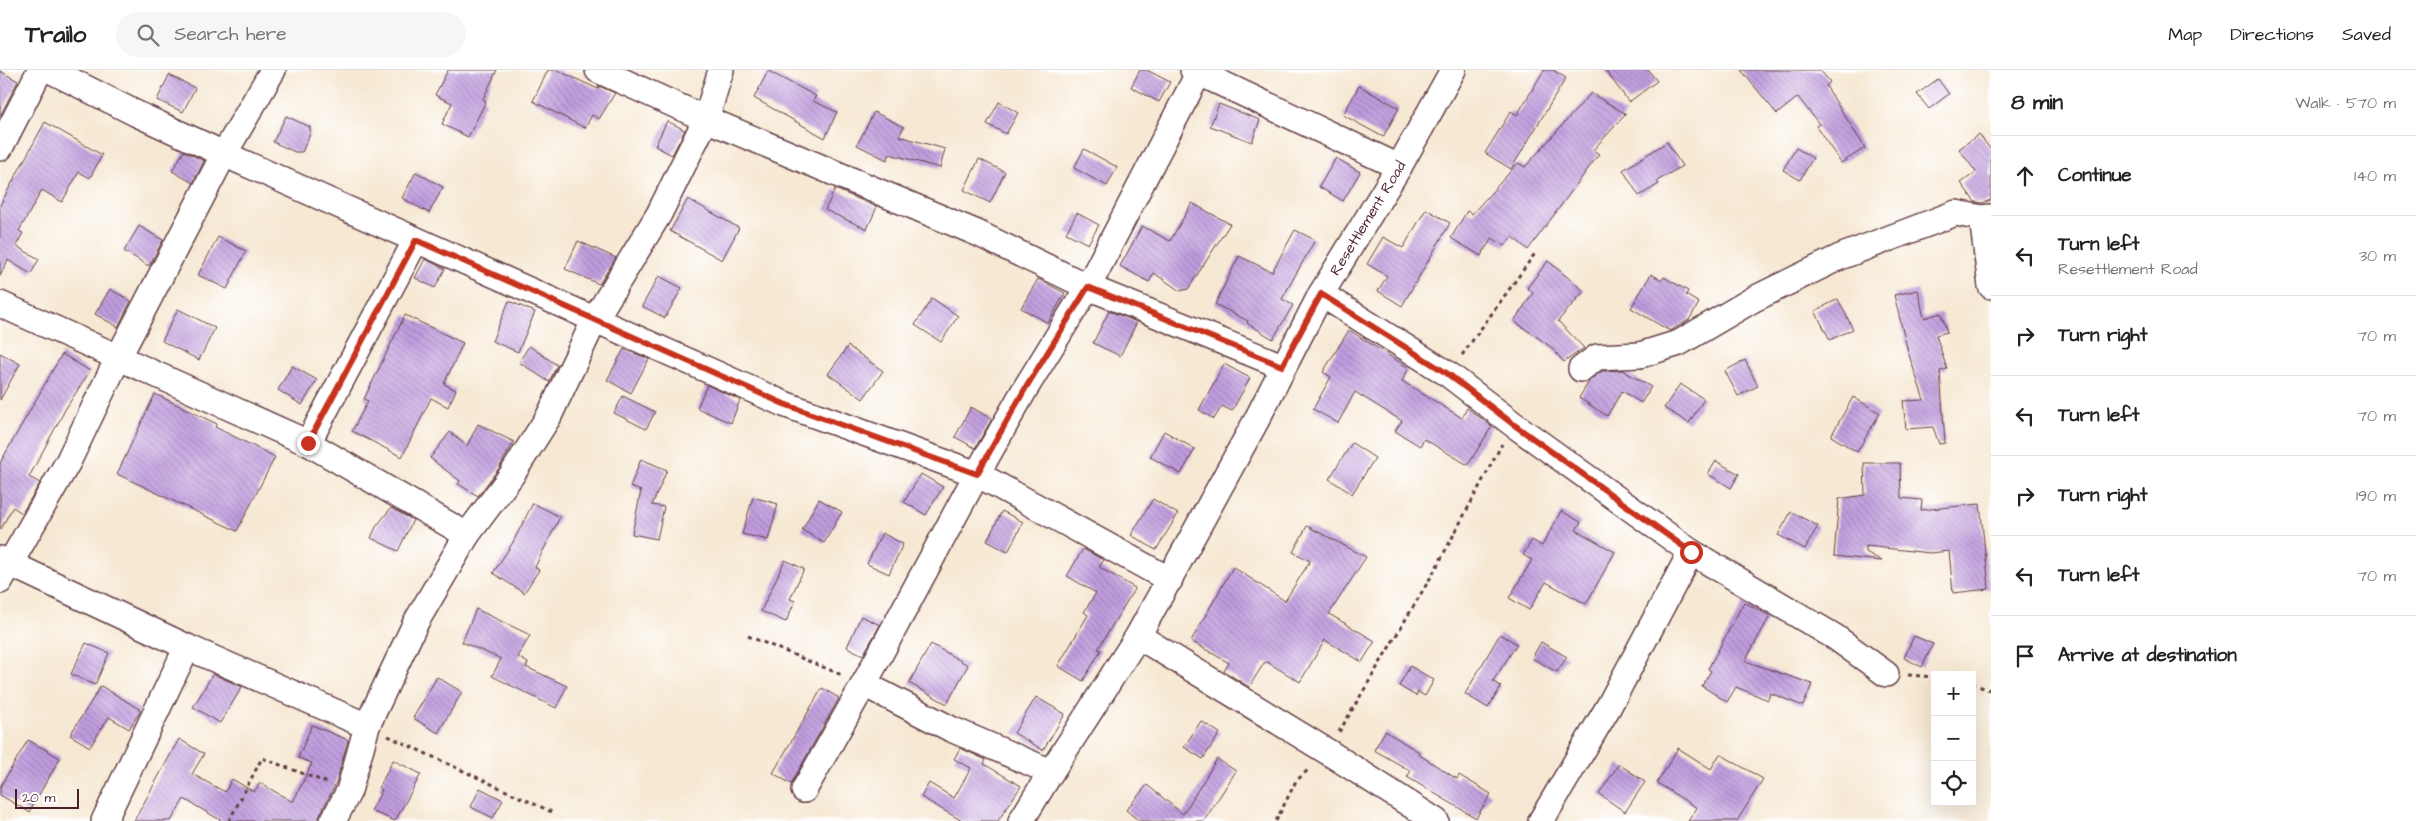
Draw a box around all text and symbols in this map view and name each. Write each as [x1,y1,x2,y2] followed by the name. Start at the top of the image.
[116,12,466,57] search box
[25,18,86,52] text: Trailo
[134,21,162,49] icon: search
[174,21,286,48] text: Search here
[2168,22,2202,47] text: Map
[2230,22,2314,47] text: Directions
[2342,22,2391,47] text: Saved
[2011,88,2063,117] text: 8 min
[2295,92,2396,114] text: Walk · 570 m
[1324,157,1411,279] street label: Resettlement Road
[2011,162,2039,190] icon: ahead
[2058,162,2132,189] text: Continue
[2354,165,2396,187] text: 140 m
[2058,231,2139,258] text: Turn left
[2011,242,2039,270] icon: left
[2359,245,2396,267] text: 30 m
[2058,258,2198,280] text: Resettlement Road
[2011,322,2039,350] icon: right
[2058,322,2147,349] text: Turn right
[2357,325,2396,347] text: 70 m
[2011,402,2039,430] icon: left
[2058,402,2139,429] text: Turn left
[2357,405,2396,427] text: 70 m
[297,432,320,455] route end
[2011,482,2039,510] icon: right
[2058,482,2147,509] text: Turn right
[2356,485,2396,507] text: 190 m
[1680,541,1703,564] route start
[2011,562,2039,590] icon: left
[2058,562,2139,589] text: Turn left
[2357,565,2396,587] text: 70 m
[2011,642,2039,670] icon: arrive
[2058,642,2237,669] text: Arrive at destination
[1931,671,1976,806] map controls
[1931,671,1976,716] button: +
[1931,716,1976,761] button: −
[1931,761,1976,806] button: locate
[15,786,79,809] scale bar
[22,788,55,808] text: 20 m

